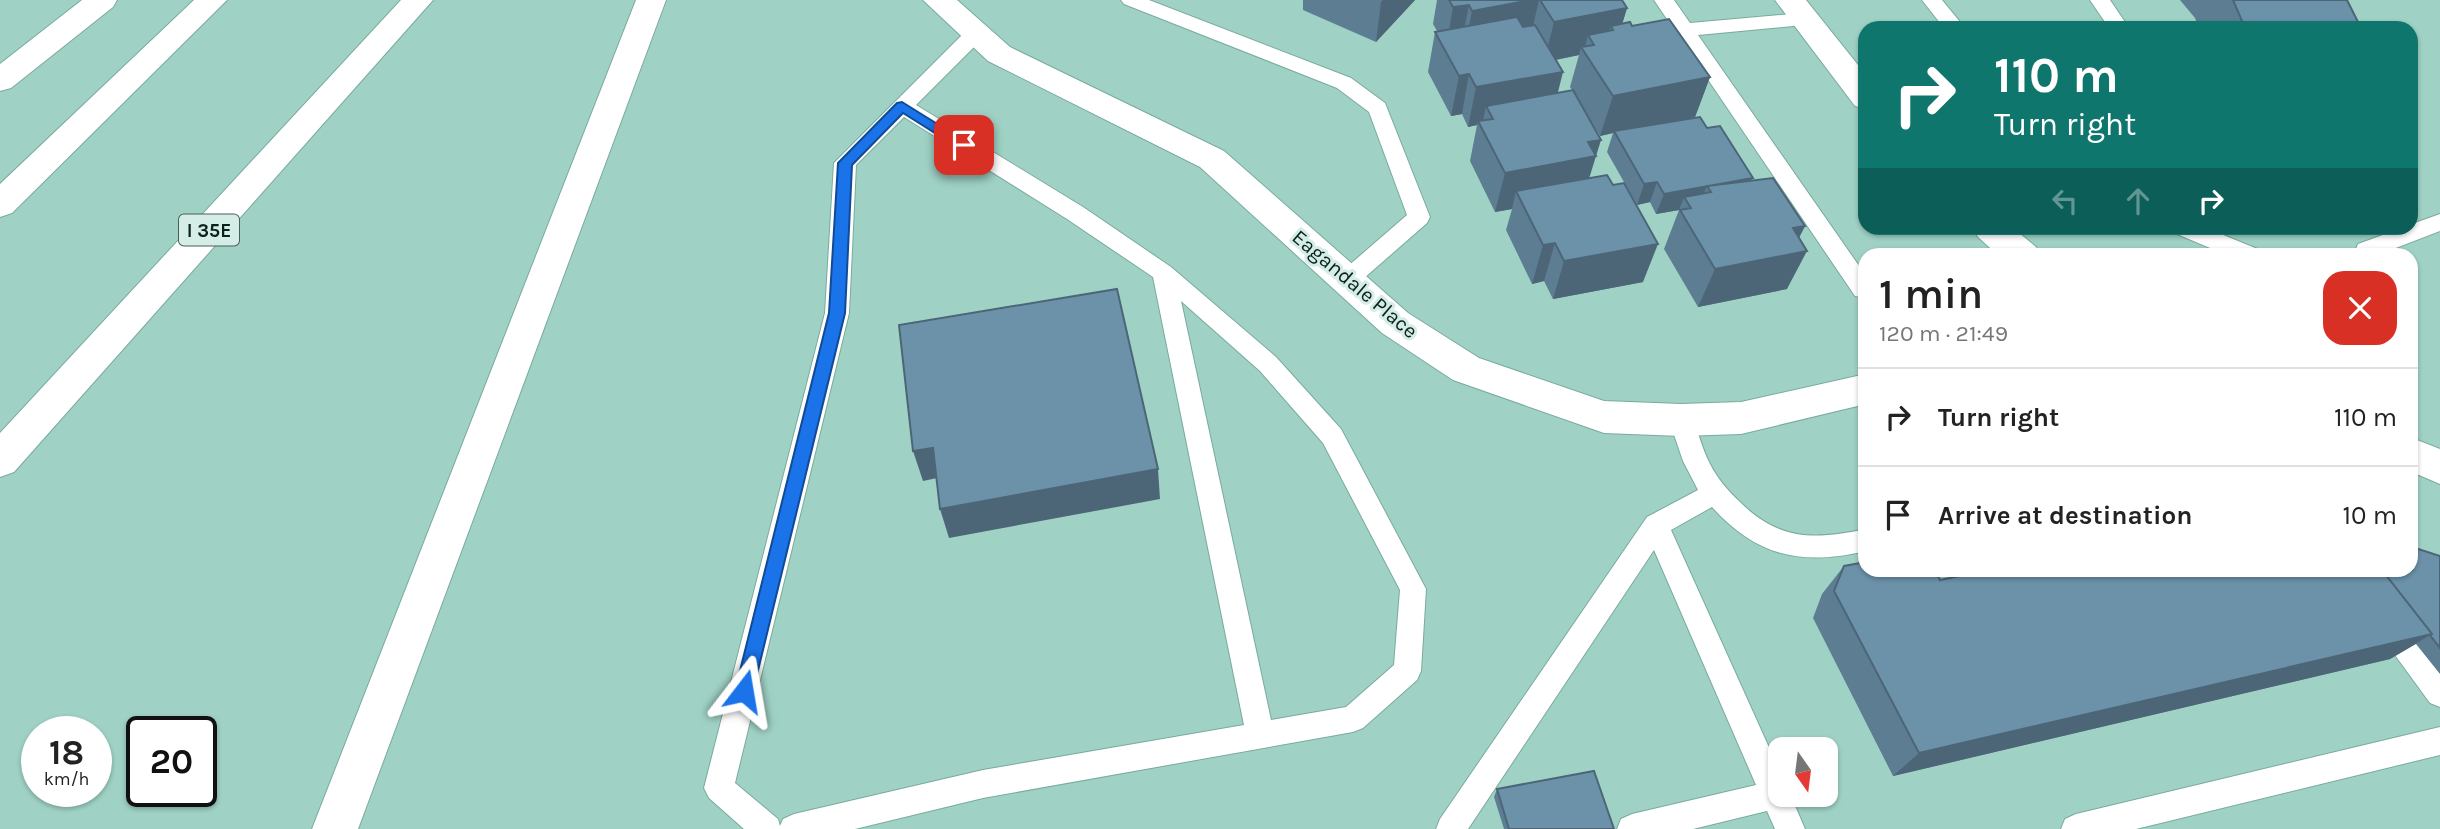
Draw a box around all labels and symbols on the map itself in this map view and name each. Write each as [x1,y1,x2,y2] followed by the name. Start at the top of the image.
[934,115,994,175] pin
[179,214,239,246] road number: I 35E
[1288,225,1422,343] street label: Eagandale Place
[707,654,781,728] position arrow
[126,716,217,807] speed limit sign: 20
[1768,737,1838,807] north arrow

